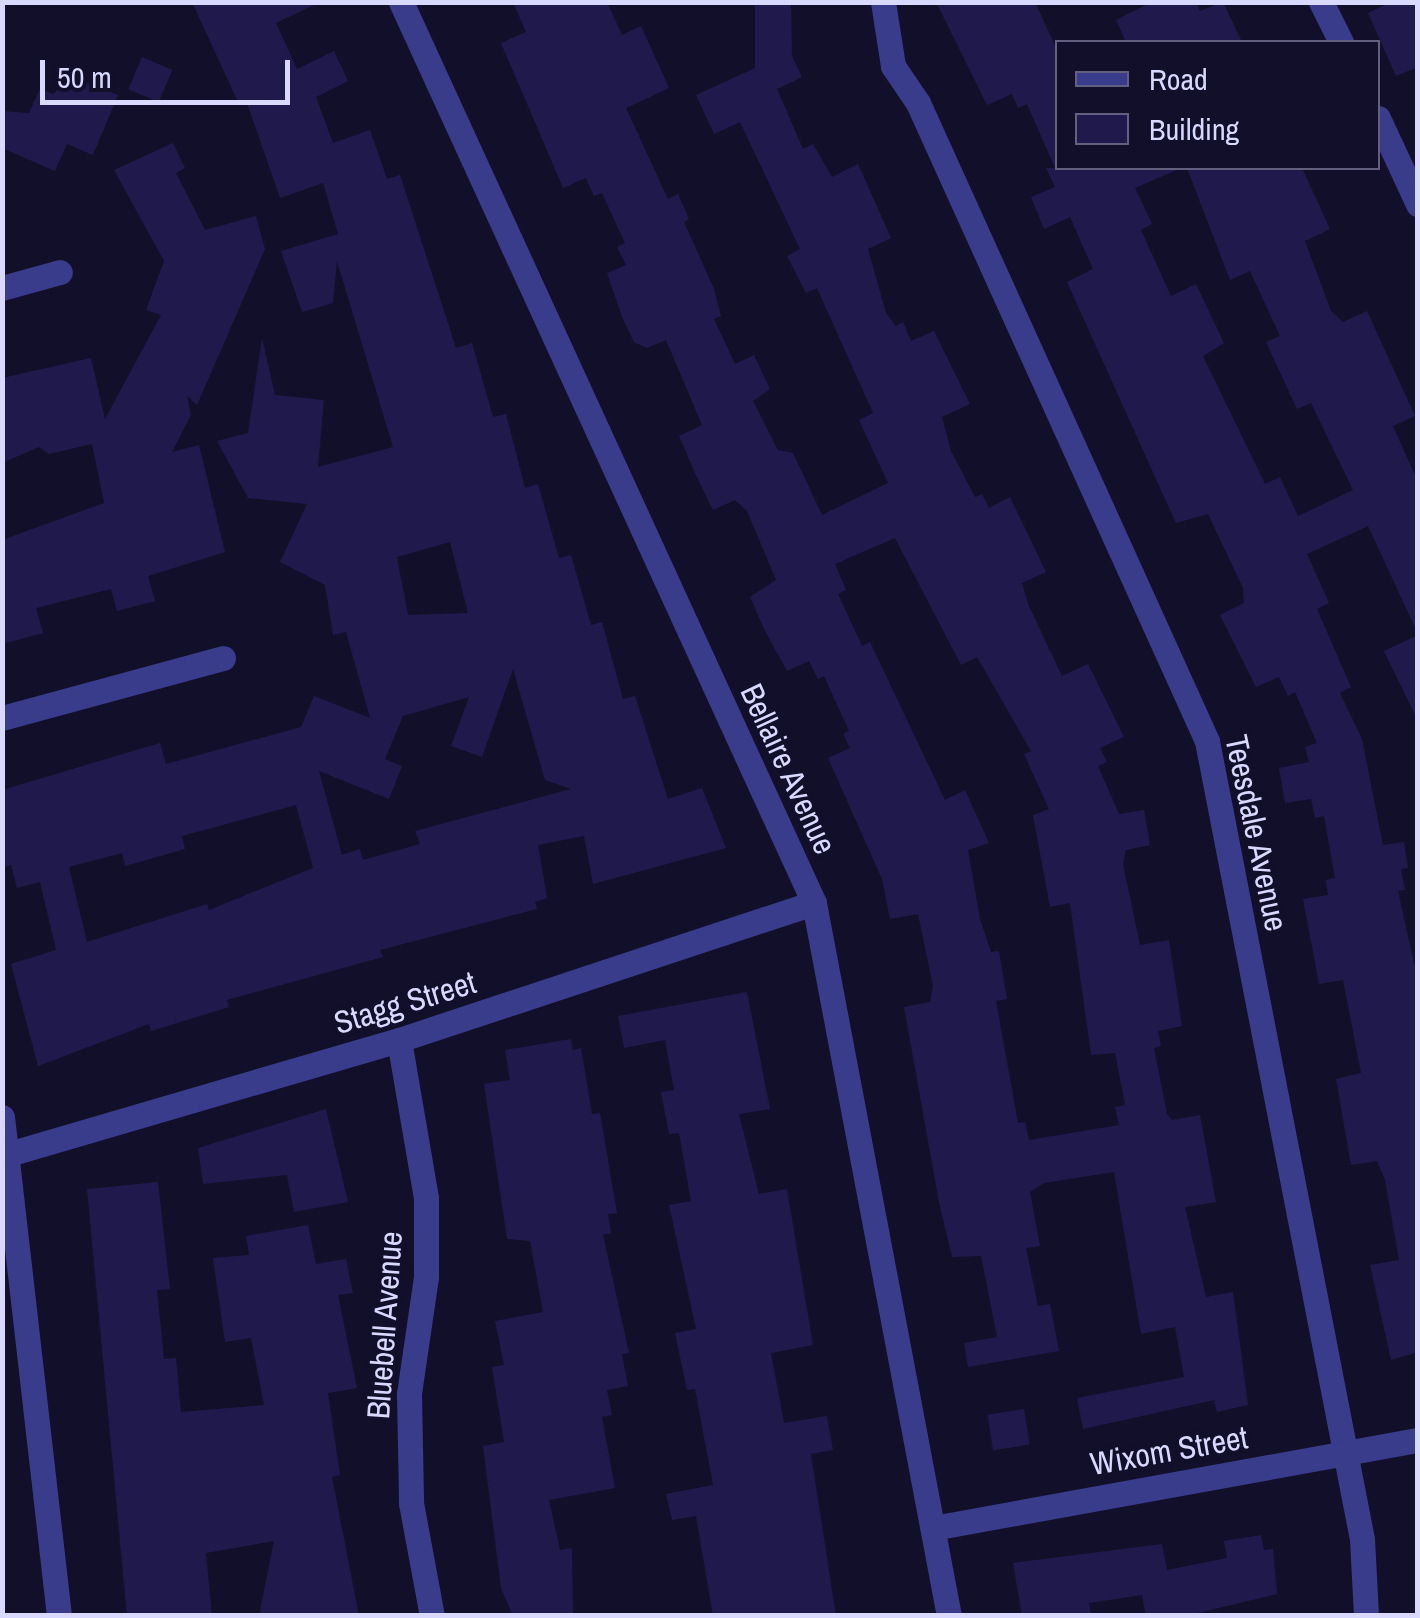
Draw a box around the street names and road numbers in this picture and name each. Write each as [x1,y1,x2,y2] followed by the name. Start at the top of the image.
[732,677,844,861] street label: Bellaire Avenue
[1216,731,1296,935] street label: Teesdale Avenue
[330,963,480,1043] street label: Stagg Street
[359,1229,411,1421] street label: Bluebell Avenue
[1087,1418,1251,1484] street label: Wixom Street

